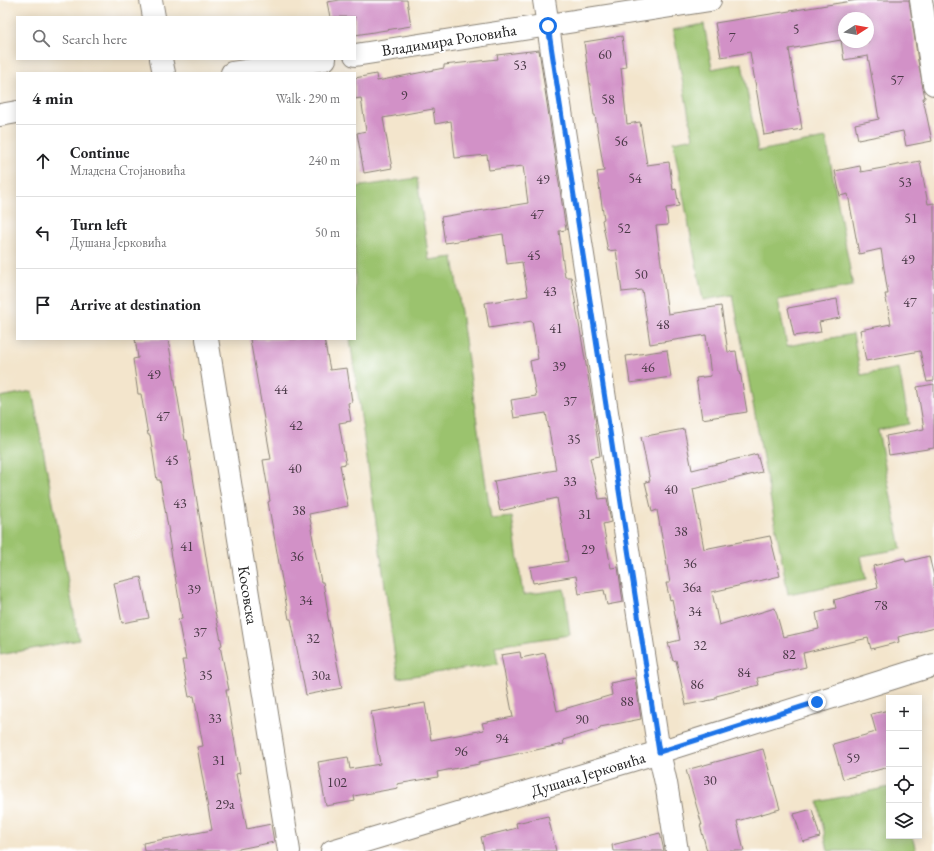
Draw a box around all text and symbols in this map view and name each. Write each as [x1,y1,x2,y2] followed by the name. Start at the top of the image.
[838,12,874,48] north arrow
[16,16,356,60] search box
[539,17,557,35] route start
[380,19,519,61] street label: Владимира Роловића
[793,20,799,38] house number: 5
[30,27,52,49] icon: search
[729,28,736,46] house number: 7
[62,29,127,48] text: Search here
[598,45,612,63] house number: 60
[513,56,527,74] house number: 53
[890,71,904,89] house number: 57
[401,86,408,104] house number: 9
[32,87,73,109] text: 4 min
[276,90,340,107] text: Walk · 290 m
[601,90,615,108] house number: 58
[614,132,628,150] house number: 56
[70,143,130,162] text: Continue
[32,150,54,172] icon: ahead
[309,152,340,169] text: 240 m
[70,162,185,179] text: Младена Стојановића
[628,169,642,187] house number: 54
[536,170,550,188] house number: 49
[898,173,912,191] house number: 53
[530,205,544,223] house number: 47
[904,209,918,227] house number: 51
[70,215,127,234] text: Turn left
[617,219,631,237] house number: 52
[32,222,54,244] icon: left
[315,224,340,241] text: 50 m
[70,234,167,251] text: Душана Јерковића
[527,246,541,264] house number: 45
[901,250,915,268] house number: 49
[634,265,648,283] house number: 50
[543,282,557,300] house number: 43
[903,293,917,311] house number: 47
[32,294,54,316] icon: arrive
[70,295,201,314] text: Arrive at destination
[656,315,670,333] house number: 48
[549,319,563,337] house number: 41
[552,357,566,375] house number: 39
[641,358,655,376] house number: 46
[147,365,161,383] house number: 49
[274,380,288,398] house number: 44
[563,392,577,410] house number: 37
[156,407,170,425] house number: 47
[289,416,303,434] house number: 42
[567,430,581,448] house number: 35
[165,451,179,469] house number: 45
[288,459,302,477] house number: 40
[563,472,577,490] house number: 33
[664,480,678,498] house number: 40
[173,494,187,512] house number: 43
[292,501,306,519] house number: 38
[578,505,592,523] house number: 31
[674,522,688,540] house number: 38
[180,537,194,555] house number: 41
[581,540,595,558] house number: 29
[290,547,304,565] house number: 36
[683,554,697,572] house number: 36
[233,564,263,626] street label: Косовска
[682,578,702,596] house number: 36a
[187,580,201,598] house number: 39
[299,591,313,609] house number: 34
[874,596,888,614] house number: 78
[688,602,702,620] house number: 34
[193,623,207,641] house number: 37
[306,629,320,647] house number: 32
[693,636,707,654] house number: 32
[782,645,796,663] house number: 82
[737,663,751,681] house number: 84
[199,666,213,684] house number: 35
[311,666,331,684] house number: 30a
[690,675,704,693] house number: 86
[620,692,634,710] house number: 88
[808,693,826,711] route end
[886,695,922,839] map controls
[886,695,922,731] button: +
[208,709,222,727] house number: 33
[575,710,589,728] house number: 90
[495,729,509,747] house number: 94
[886,731,922,767] button: −
[454,742,468,760] house number: 96
[528,746,648,801] street label: Душана Јерковића
[846,749,860,767] house number: 59
[212,751,226,769] house number: 31
[886,767,922,803] button: locate
[703,771,717,789] house number: 30
[327,773,347,791] house number: 102
[215,795,235,813] house number: 29a
[886,803,922,839] button: layers

